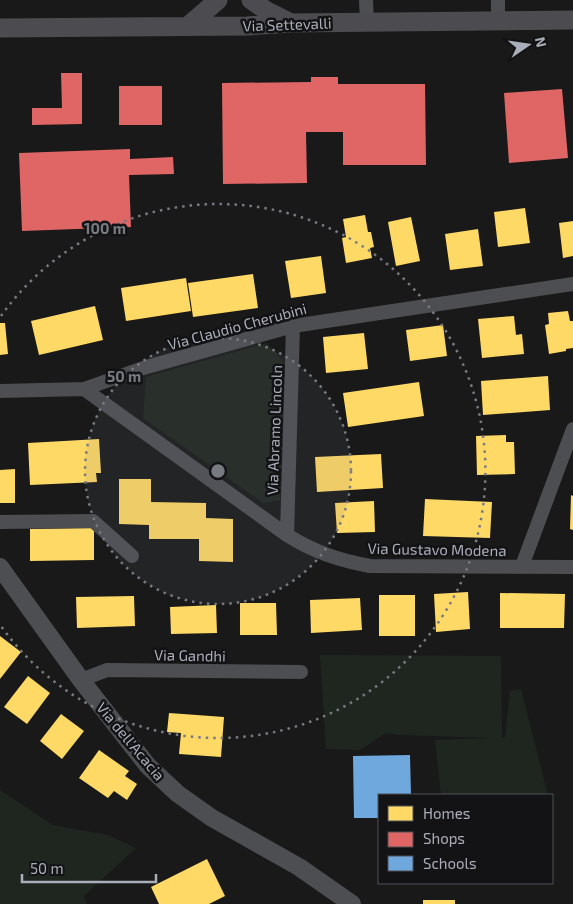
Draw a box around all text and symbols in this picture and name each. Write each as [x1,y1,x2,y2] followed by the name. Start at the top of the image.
[242,13,332,35] street label: Via Settevalli
[503,20,553,70] north arrow
[532,35,551,49] text: N
[84,219,126,237] text: 100 m
[166,299,308,353] street label: Via Claudio Cherubini
[263,365,285,495] street label: Via Abramo Lincoln
[107,367,141,385] text: 50 m
[209,462,227,480] centre of rings
[367,539,507,559] street label: Via Gustavo Modena
[154,645,226,665] street label: Via Gandhi
[93,698,169,784] street label: Via dell'Acacia
[378,794,553,884] legend
[423,804,470,822] text: Homes
[423,829,465,847] text: Shops
[22,852,156,884] scale bar
[423,854,477,872] text: Schools
[30,859,64,877] text: 50 m

